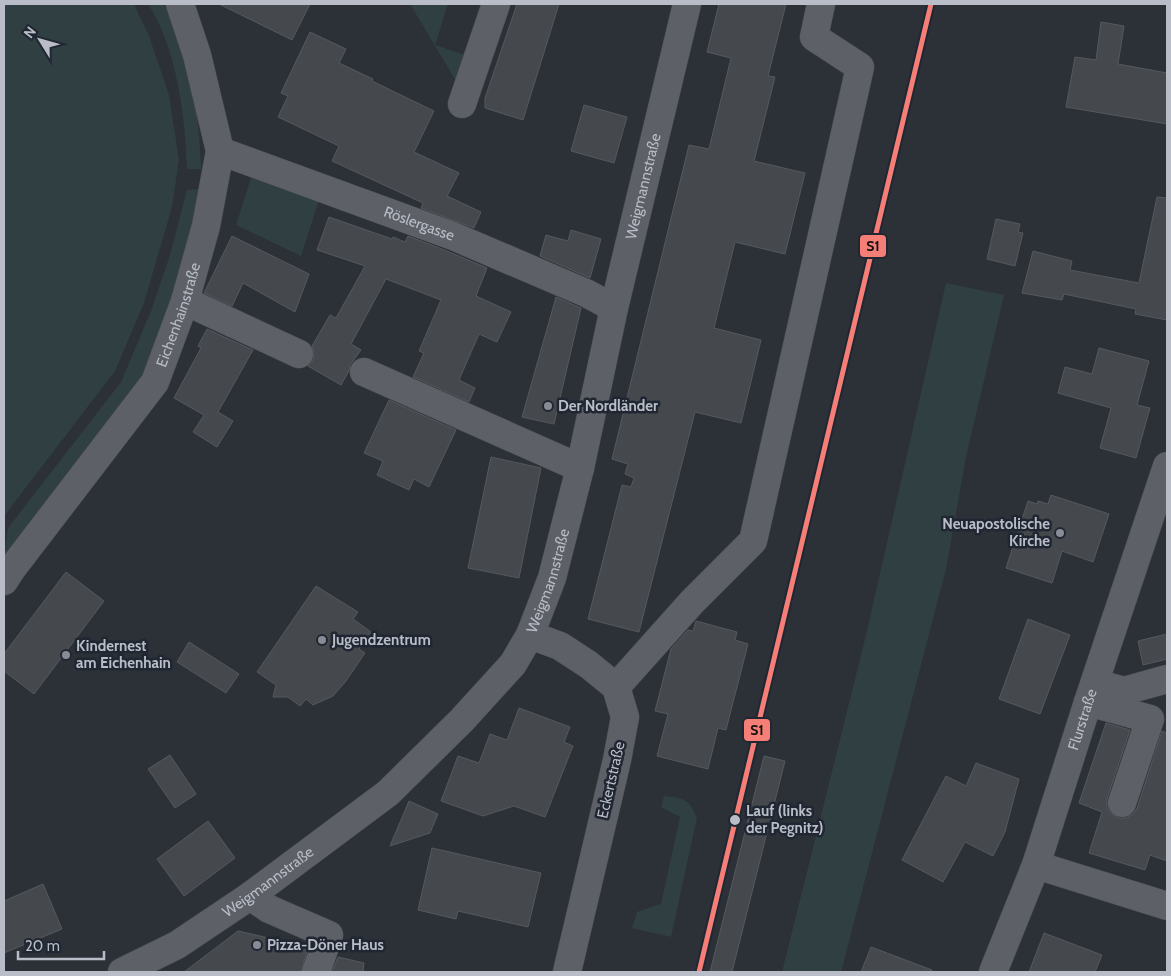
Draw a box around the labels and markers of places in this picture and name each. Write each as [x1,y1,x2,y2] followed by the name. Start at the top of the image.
[558,397,658,415] place label: Der Nordländer
[542,400,554,412] marker: Der Nordländer
[942,515,1050,550] place label: Neuapostolische Kirche
[1054,527,1066,539] marker: Neuapostolische Kirche
[331,631,431,649] place label: Jugendzentrum
[316,634,328,646] marker: Jugendzentrum
[76,637,171,672] place label: Kindernest am Eichenhain
[60,649,72,661] marker: Kindernest am Eichenhain
[746,802,824,837] place label: Lauf (links der Pegnitz)
[728,813,742,827] marker: Lauf (links der Pegnitz)
[267,936,384,954] place label: Pizza-Döner Haus
[251,939,263,951] marker: Pizza-Döner Haus

